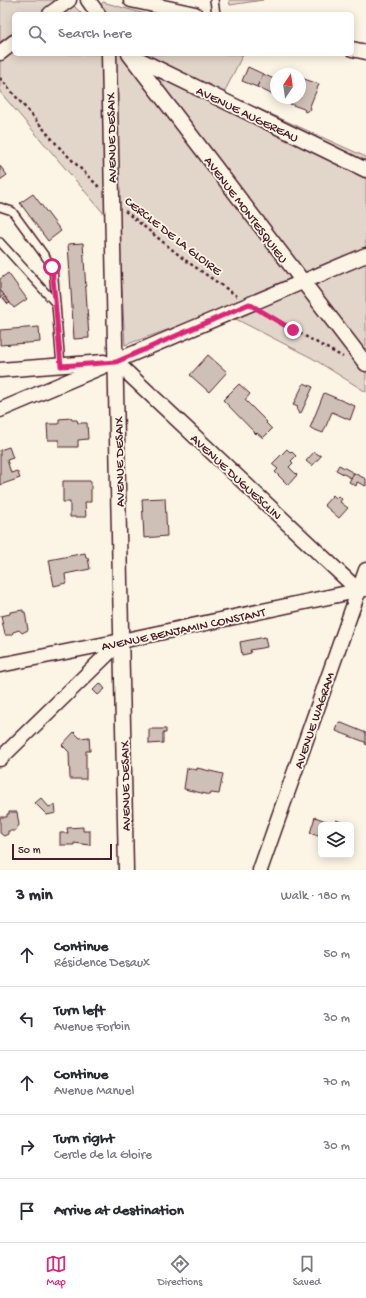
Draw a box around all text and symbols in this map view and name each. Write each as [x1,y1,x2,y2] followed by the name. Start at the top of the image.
[12,12,354,56] search box
[26,23,48,45] icon: search
[58,25,132,43] text: Search here
[270,68,306,104] north arrow
[193,84,301,147] street label: AVENUE AUGEREAU
[104,91,121,183] street label: AVENUE DESAIX
[200,154,290,267] street label: AVENUE MONTESQUIEU
[121,194,225,280] street label: CERCLE DE LA GLOIRE
[43,258,61,276] route start
[284,321,302,339] route end
[112,415,129,507] street label: AVENUE DESAIX
[187,432,284,524] street label: AVENUE DUGUESCLIN
[100,606,268,655] street label: AVENUE BENJAMIN CONSTANT
[292,670,339,771] street label: AVENUE WAGRAM
[118,739,135,831] street label: AVENUE DESAIX
[318,822,354,858] map controls
[318,822,354,858] button: layers
[12,842,112,861] scale bar
[18,845,40,857] text: 50 m
[16,886,53,906] text: 3 min
[281,889,350,904] text: Walk · 180 m
[54,938,108,956] text: Continue
[16,944,38,966] icon: ahead
[323,947,350,962] text: 50 m
[54,956,150,971] text: Résidence Desaux
[54,1002,105,1020] text: Turn left
[16,1008,38,1030] icon: left
[324,1011,350,1026] text: 30 m
[54,1020,130,1035] text: Avenue Forbin
[54,1066,108,1084] text: Continue
[16,1072,38,1094] icon: ahead
[324,1075,350,1090] text: 70 m
[54,1084,134,1099] text: Avenue Manuel
[54,1130,114,1148] text: Turn right
[16,1136,38,1158] icon: right
[324,1139,350,1154] text: 30 m
[54,1148,152,1163] text: Cercle de la Gloire
[16,1200,38,1222] icon: arrive
[54,1202,184,1220] text: Arrive at destination
[45,1253,67,1289] tab: Map
[158,1253,202,1289] tab: Directions
[293,1253,321,1289] tab: Saved

